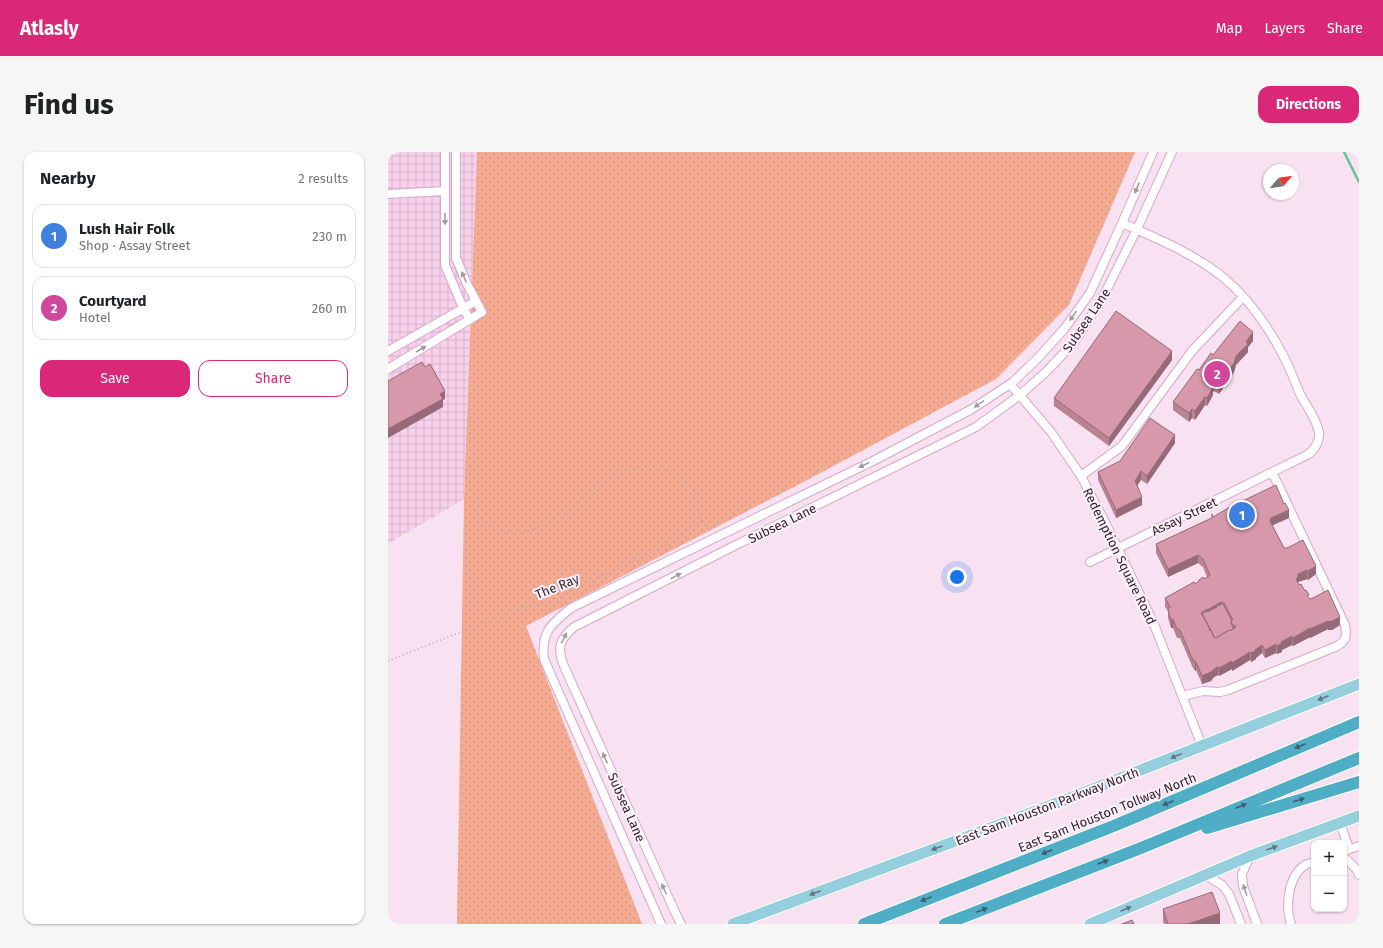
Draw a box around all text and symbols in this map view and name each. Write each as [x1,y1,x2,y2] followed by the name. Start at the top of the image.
[20,17,79,40] text: Atlasly
[1216,20,1242,37] text: Map
[1264,20,1305,37] text: Layers
[1327,20,1363,37] text: Share
[1258,86,1359,123] button: Directions
[24,88,114,121] text: Find us
[1263,164,1299,200] north arrow
[40,168,95,189] text: Nearby
[298,171,348,186] text: 2 results
[1134,182,1140,194] one-way arrow
[442,213,448,226] one-way arrow
[79,220,175,238] text: Lush Hair Folk
[51,229,57,244] text: 1
[312,229,347,244] text: 230 m
[79,238,190,253] text: Shop · Assay Street
[461,272,467,283] one-way arrow
[1059,285,1113,355] street label: Subsea Lane
[79,292,147,310] text: Courtyard
[51,301,57,316] text: 2
[312,301,347,316] text: 260 m
[79,310,111,325] text: Hotel
[1069,311,1077,322] one-way arrow
[415,346,427,353] one-way arrow
[1204,359,1230,389] pin: 2
[40,360,190,397] button: Save
[198,360,348,397] button: Share
[973,401,985,408] one-way arrow
[858,462,870,468] one-way arrow
[1080,485,1159,627] street label: Redemption Square Road
[1149,494,1220,539] street label: Assay Street
[746,500,819,546] street label: Subsea Lane
[1229,500,1255,530] pin: 1
[947,567,967,587] your location
[533,571,582,602] street label: The Ray
[671,572,682,579] one-way arrow
[561,633,567,644] one-way arrow
[1316,696,1328,702] one-way arrow
[1294,743,1306,750] one-way arrow
[602,752,608,763] one-way arrow
[1169,754,1181,760] one-way arrow
[953,764,1141,848] street label: East Sam Houston Parkway North
[605,770,648,844] street label: Subsea Lane
[1016,770,1198,855] street label: East Sam Houston Tollway North
[1293,797,1305,803] one-way arrow
[1162,800,1173,806] one-way arrow
[1236,803,1248,809] one-way arrow
[1311,840,1347,912] map controls
[1311,840,1347,876] button: +
[1266,845,1278,851] one-way arrow
[930,846,942,852] one-way arrow
[1041,849,1053,855] one-way arrow
[1097,859,1109,865] one-way arrow
[1311,876,1347,912] button: −
[661,883,667,895] one-way arrow
[1241,884,1247,896] one-way arrow
[809,891,821,897] one-way arrow
[920,897,932,903] one-way arrow
[1120,905,1132,911] one-way arrow
[976,906,988,912] one-way arrow

